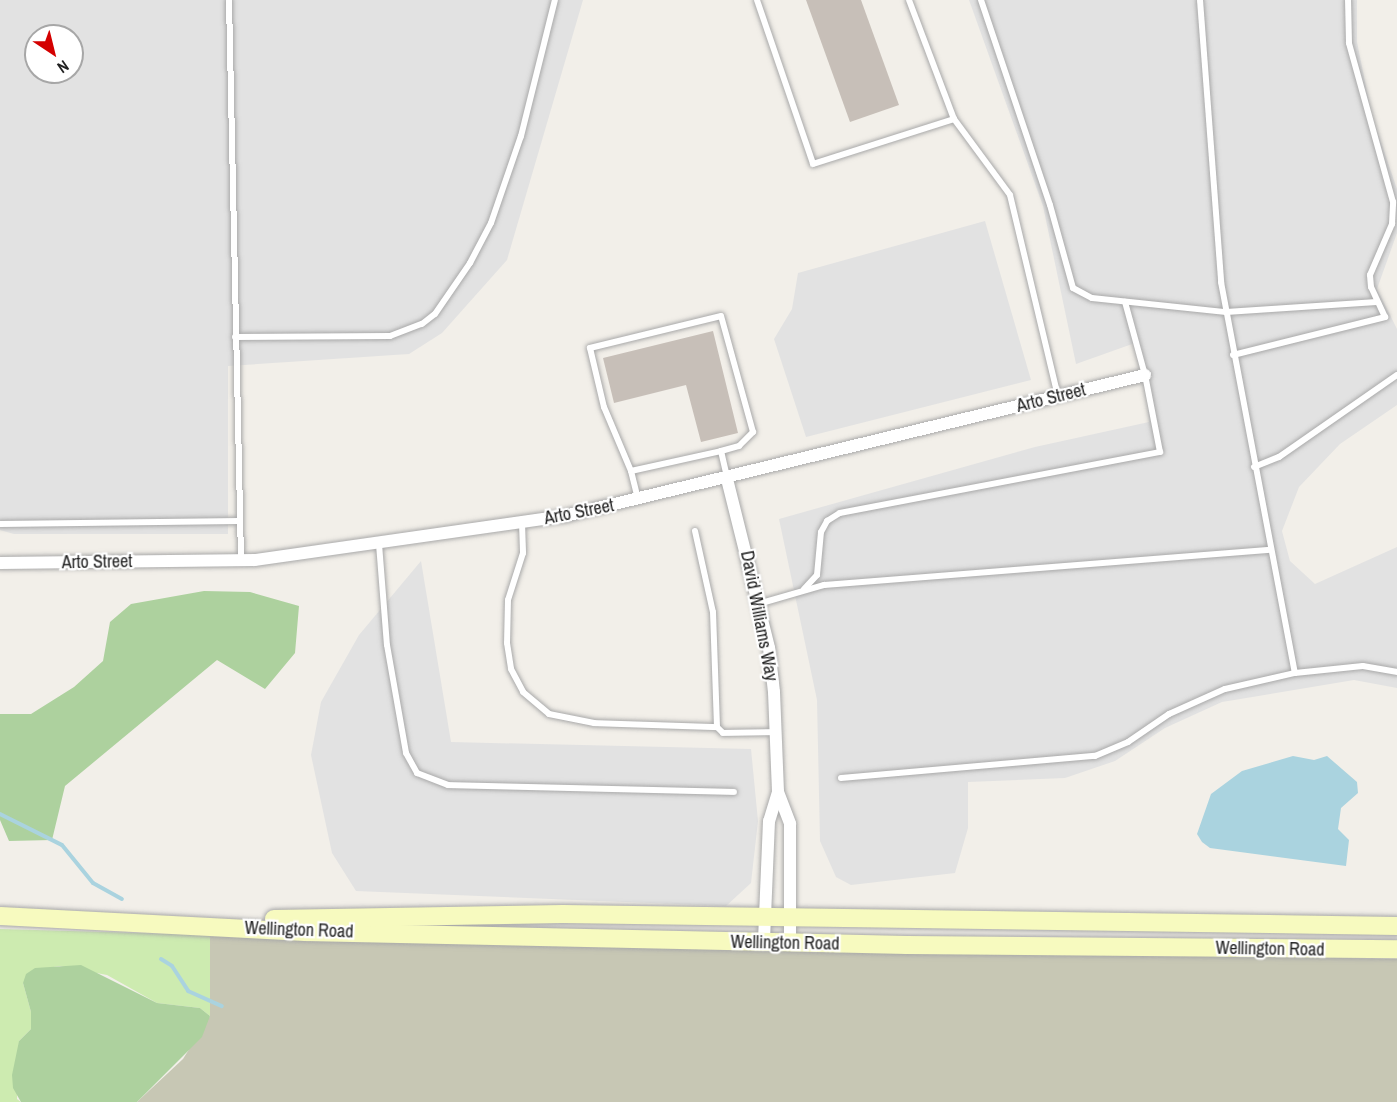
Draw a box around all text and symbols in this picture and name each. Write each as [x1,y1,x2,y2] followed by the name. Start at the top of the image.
[24,24,84,84] north arrow
[53,55,73,79] text: N
[1014,379,1088,417] street label: Arto Street
[542,495,616,529] street label: Arto Street
[736,549,782,683] street label: David Williams Way
[62,551,132,573] street label: Arto Street
[244,917,354,943] street label: Wellington Road
[730,931,840,955] street label: Wellington Road
[1215,937,1325,961] street label: Wellington Road

